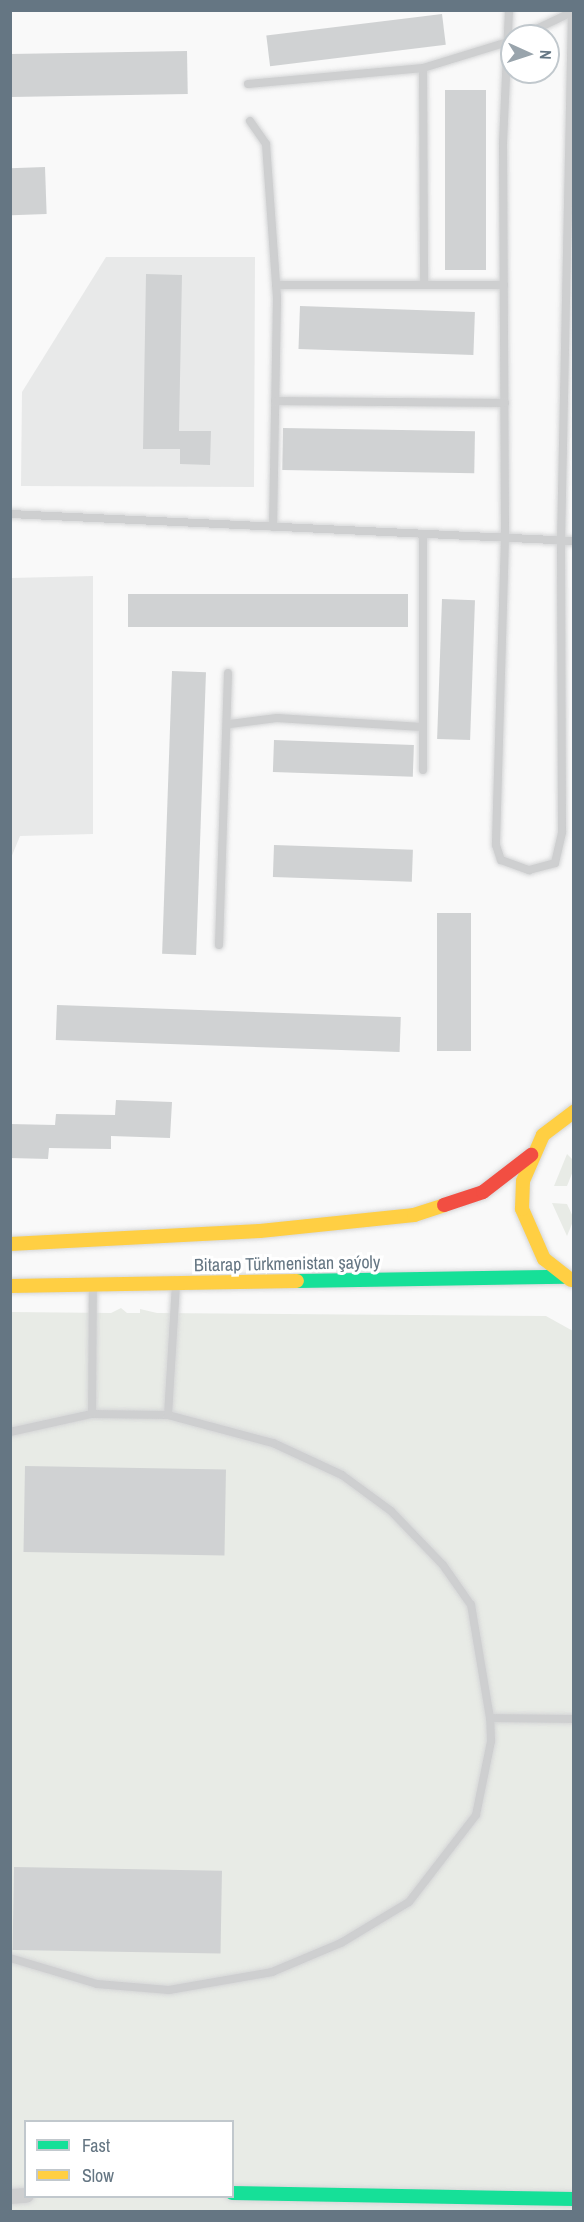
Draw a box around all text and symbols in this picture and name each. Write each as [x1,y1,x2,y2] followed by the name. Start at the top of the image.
[500,24,560,84] north arrow
[535,50,557,60] text: N
[194,1252,380,1276] street label: Bitarap Türkmenistan şaýoly
[24,2120,234,2198] legend
[82,2133,110,2158] text: Fast
[82,2163,114,2188] text: Slow

